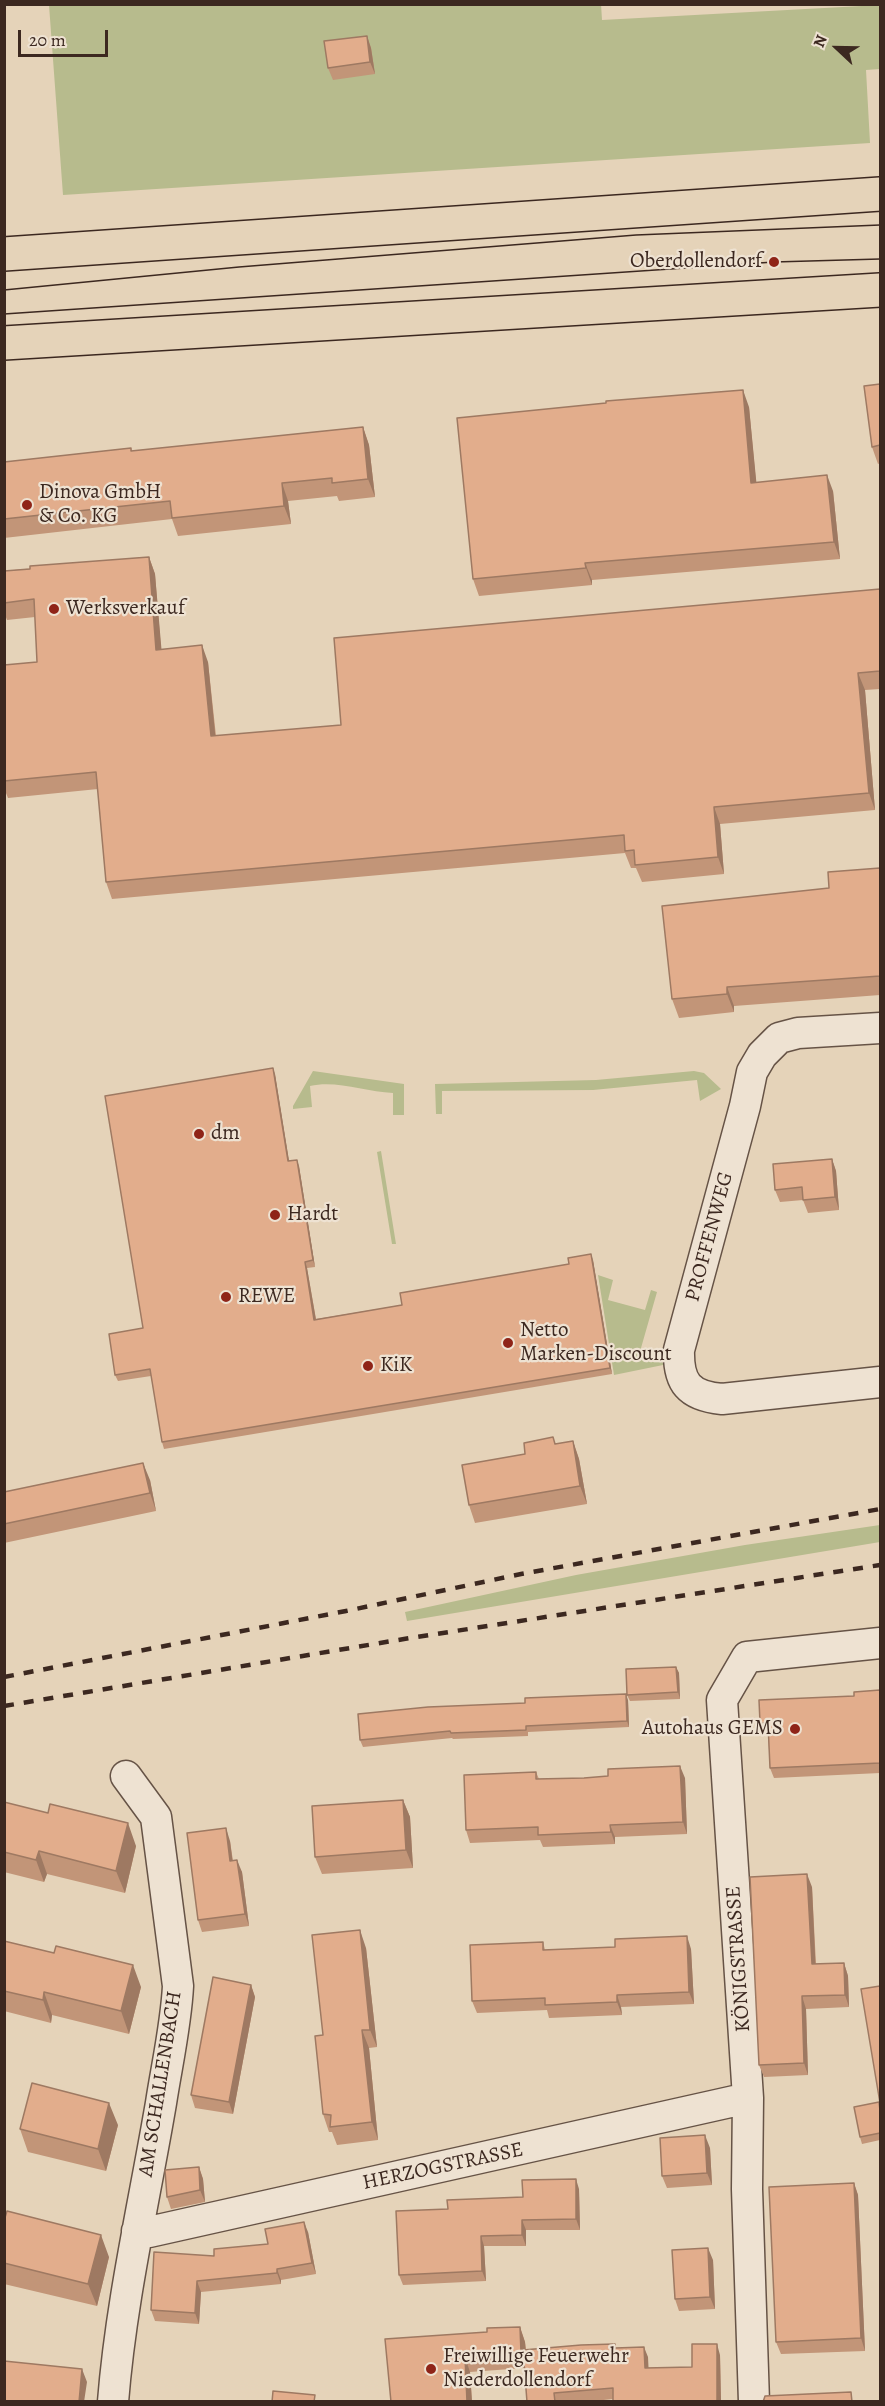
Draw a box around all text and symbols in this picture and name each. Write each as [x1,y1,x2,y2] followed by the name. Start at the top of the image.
[21,18,111,56] scale bar
[807,18,867,78] north arrow
[29,28,66,52] text: 20 m
[808,32,833,51] text: N
[630,249,762,275] place label: Oberdollendorf
[767,255,781,269] marker: Oberdollendorf
[39,480,161,530] place label: Dinova GmbH & Co. KG
[20,498,34,512] marker: Dinova GmbH & Co. KG
[66,596,185,622] place label: Werksverkauf
[47,602,61,616] marker: Werksverkauf
[211,1121,240,1147] place label: dm
[192,1127,206,1141] marker: dm
[681,1169,739,1305] street label: PROFFENWEG
[287,1202,338,1228] place label: Hardt
[268,1208,282,1222] marker: Hardt
[238,1284,295,1310] place label: REWE
[219,1290,233,1304] marker: REWE
[520,1318,672,1368] place label: Netto Marken-Discount
[501,1336,515,1350] marker: Netto Marken-Discount
[380,1353,412,1379] place label: KiK
[361,1359,375,1373] marker: KiK
[642,1716,783,1742] place label: Autohaus GEMS
[788,1722,802,1736] marker: Autohaus GEMS
[721,1885,757,2033] street label: KÖNIGSTRASSE
[134,1989,188,2179] street label: AM SCHALLENBACH
[360,2138,526,2196] street label: HERZOGSTRASSE
[443,2344,629,2394] place label: Freiwillige Feuerwehr Niederdollendorf
[424,2362,438,2376] marker: Freiwillige Feuerwehr Niederdollendorf

